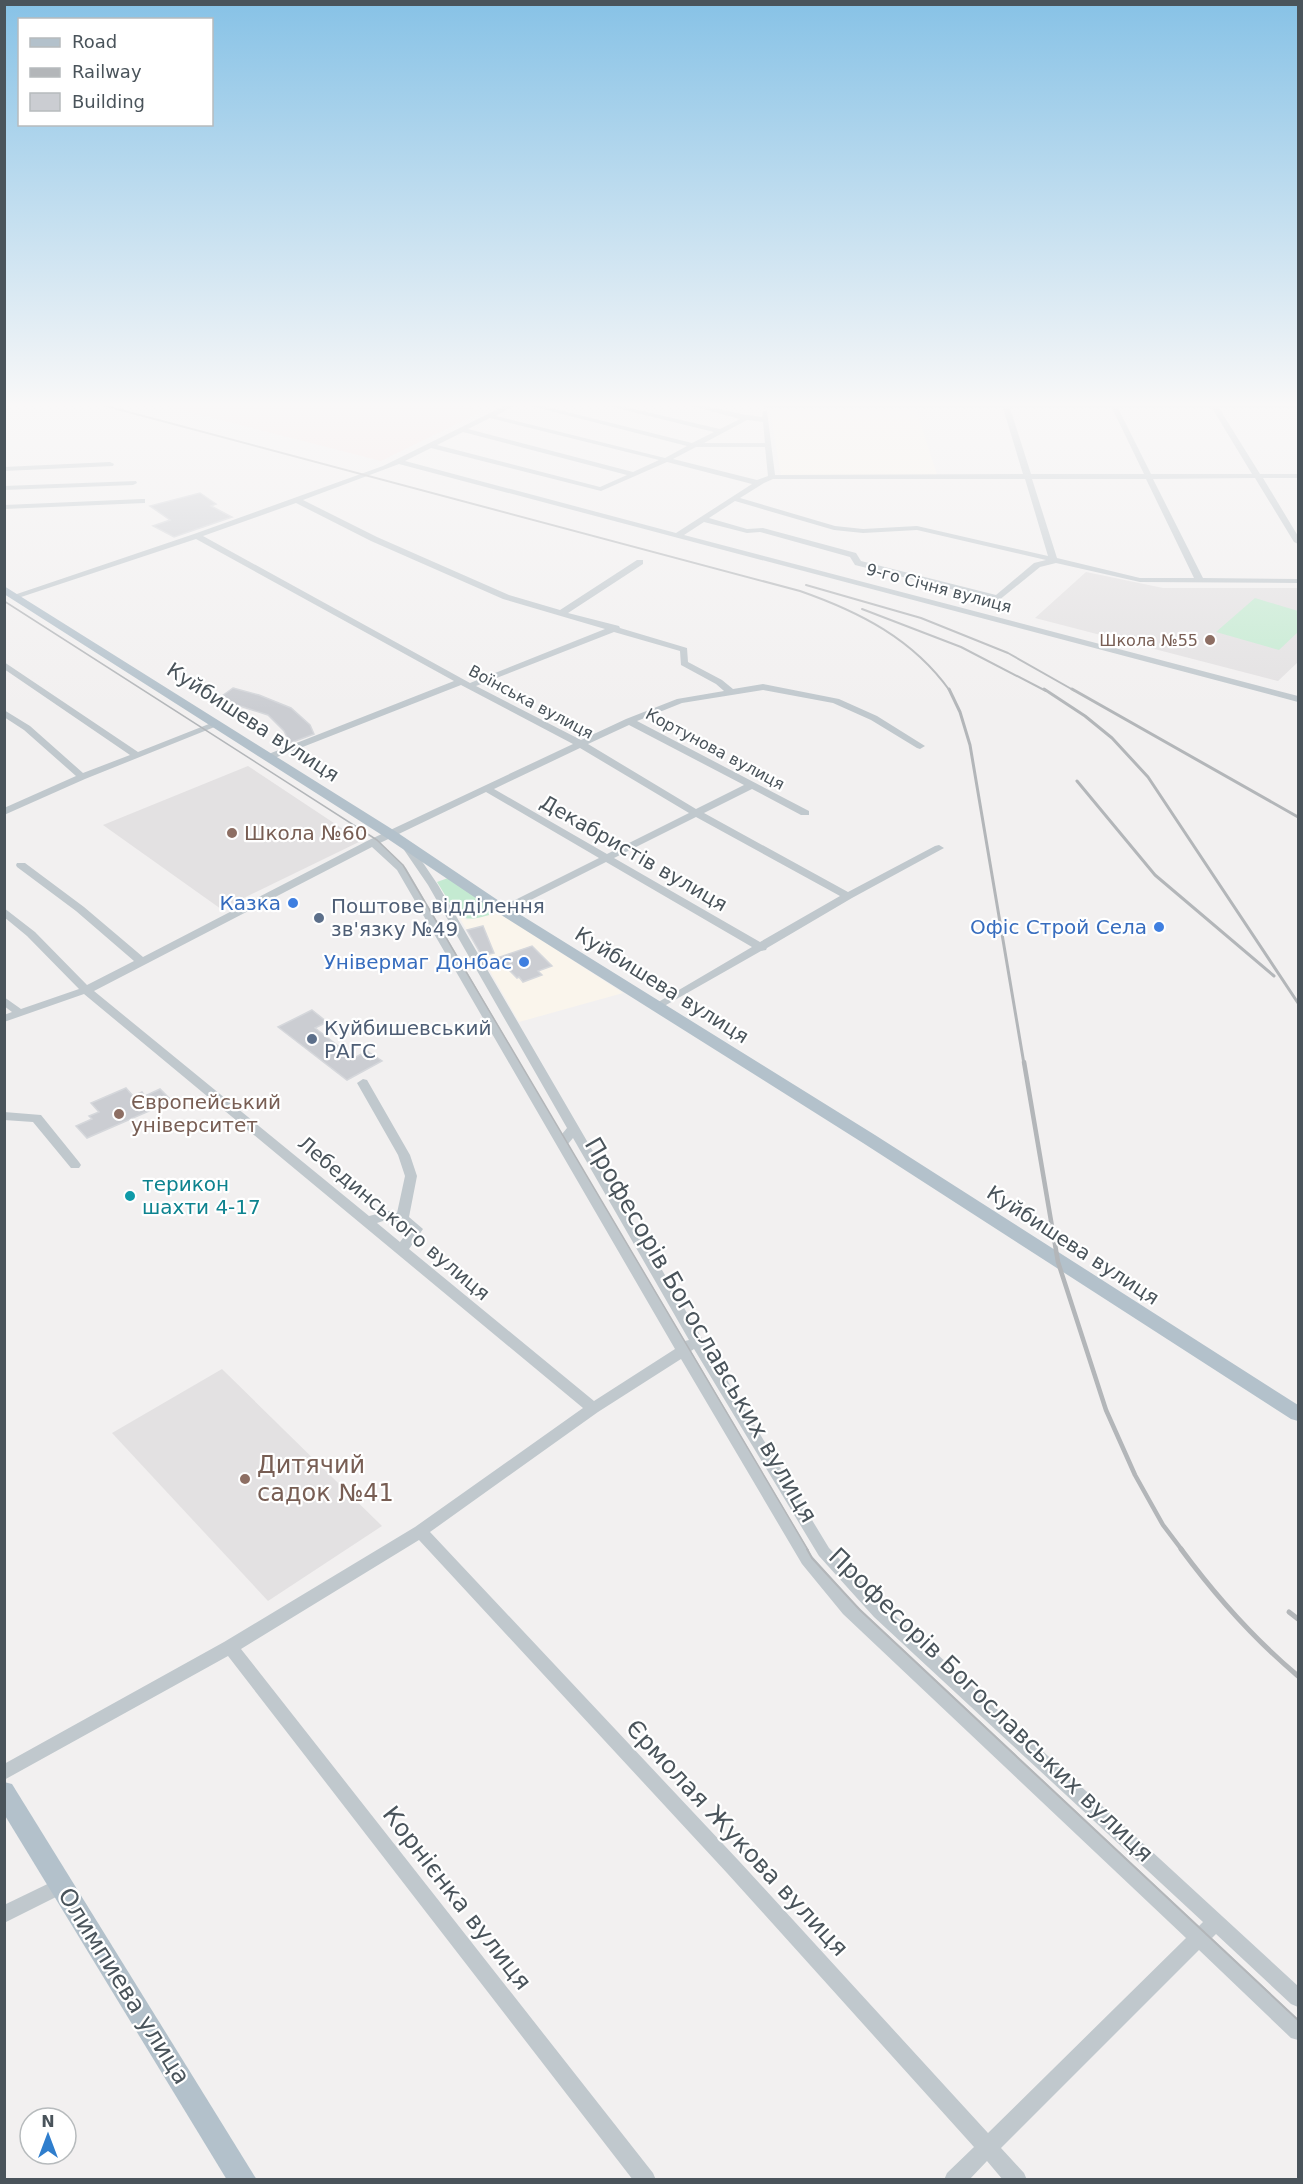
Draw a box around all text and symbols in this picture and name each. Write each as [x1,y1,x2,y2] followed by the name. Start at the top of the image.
[18,18,213,126] legend
[72,31,117,52] text: Road
[72,61,142,82] text: Railway
[72,91,145,112] text: Building
[864,559,1014,617] street label: 9-го Січня вулиця
[1099,631,1198,650] place label: Школа №55
[1203,633,1217,647] marker: Школа №55
[162,657,344,787] street label: Куйбишева вулиця
[465,661,597,743] street label: Воїнська вулиця
[642,704,788,794] street label: Кортунова вулиця
[536,790,732,916] street label: Декабристів вулиця
[244,821,367,845] place label: Школа №60
[225,826,239,840] marker: Школа №60
[220,891,281,915] place label: Казка
[331,894,545,941] place label: Поштове відділення зв'язку №49
[286,896,300,910] marker: Казка
[312,911,326,925] marker: Поштове відділення зв'язку №49
[970,915,1147,939] place label: Офіс Строй Села
[1152,920,1166,934] marker: Офіс Строй Села
[571,922,753,1048] street label: Куйбишева вулиця
[324,950,512,974] place label: Універмаг Донбас
[517,955,531,969] marker: Універмаг Донбас
[324,1016,492,1063] place label: Куйбишевський РАГС
[305,1032,319,1046] marker: Куйбишевський РАГС
[131,1090,281,1137] place label: Європейський університет
[112,1107,126,1121] marker: Європейський університет
[293,1131,495,1305] street label: Лебединського вулиця
[579,1132,823,1528] street label: Професорів Богославських вулиця
[142,1172,261,1219] place label: терикон шахти 4-17
[982,1180,1164,1310] street label: Куйбишева вулиця
[123,1189,137,1203] marker: терикон шахти 4-17
[257,1451,394,1507] place label: Дитячий садок №41
[238,1472,252,1486] marker: Дитячий садок №41
[823,1542,1159,1868] street label: Професорів Богославських вулиця
[620,1714,854,1962] street label: Єрмолая Жукова вулиця
[377,1801,537,1995] street label: Корнієнка вулиця
[52,1882,196,2090] street label: Олимпиева улица
[18,2106,78,2166] north arrow
[41,2112,55,2131] text: N

